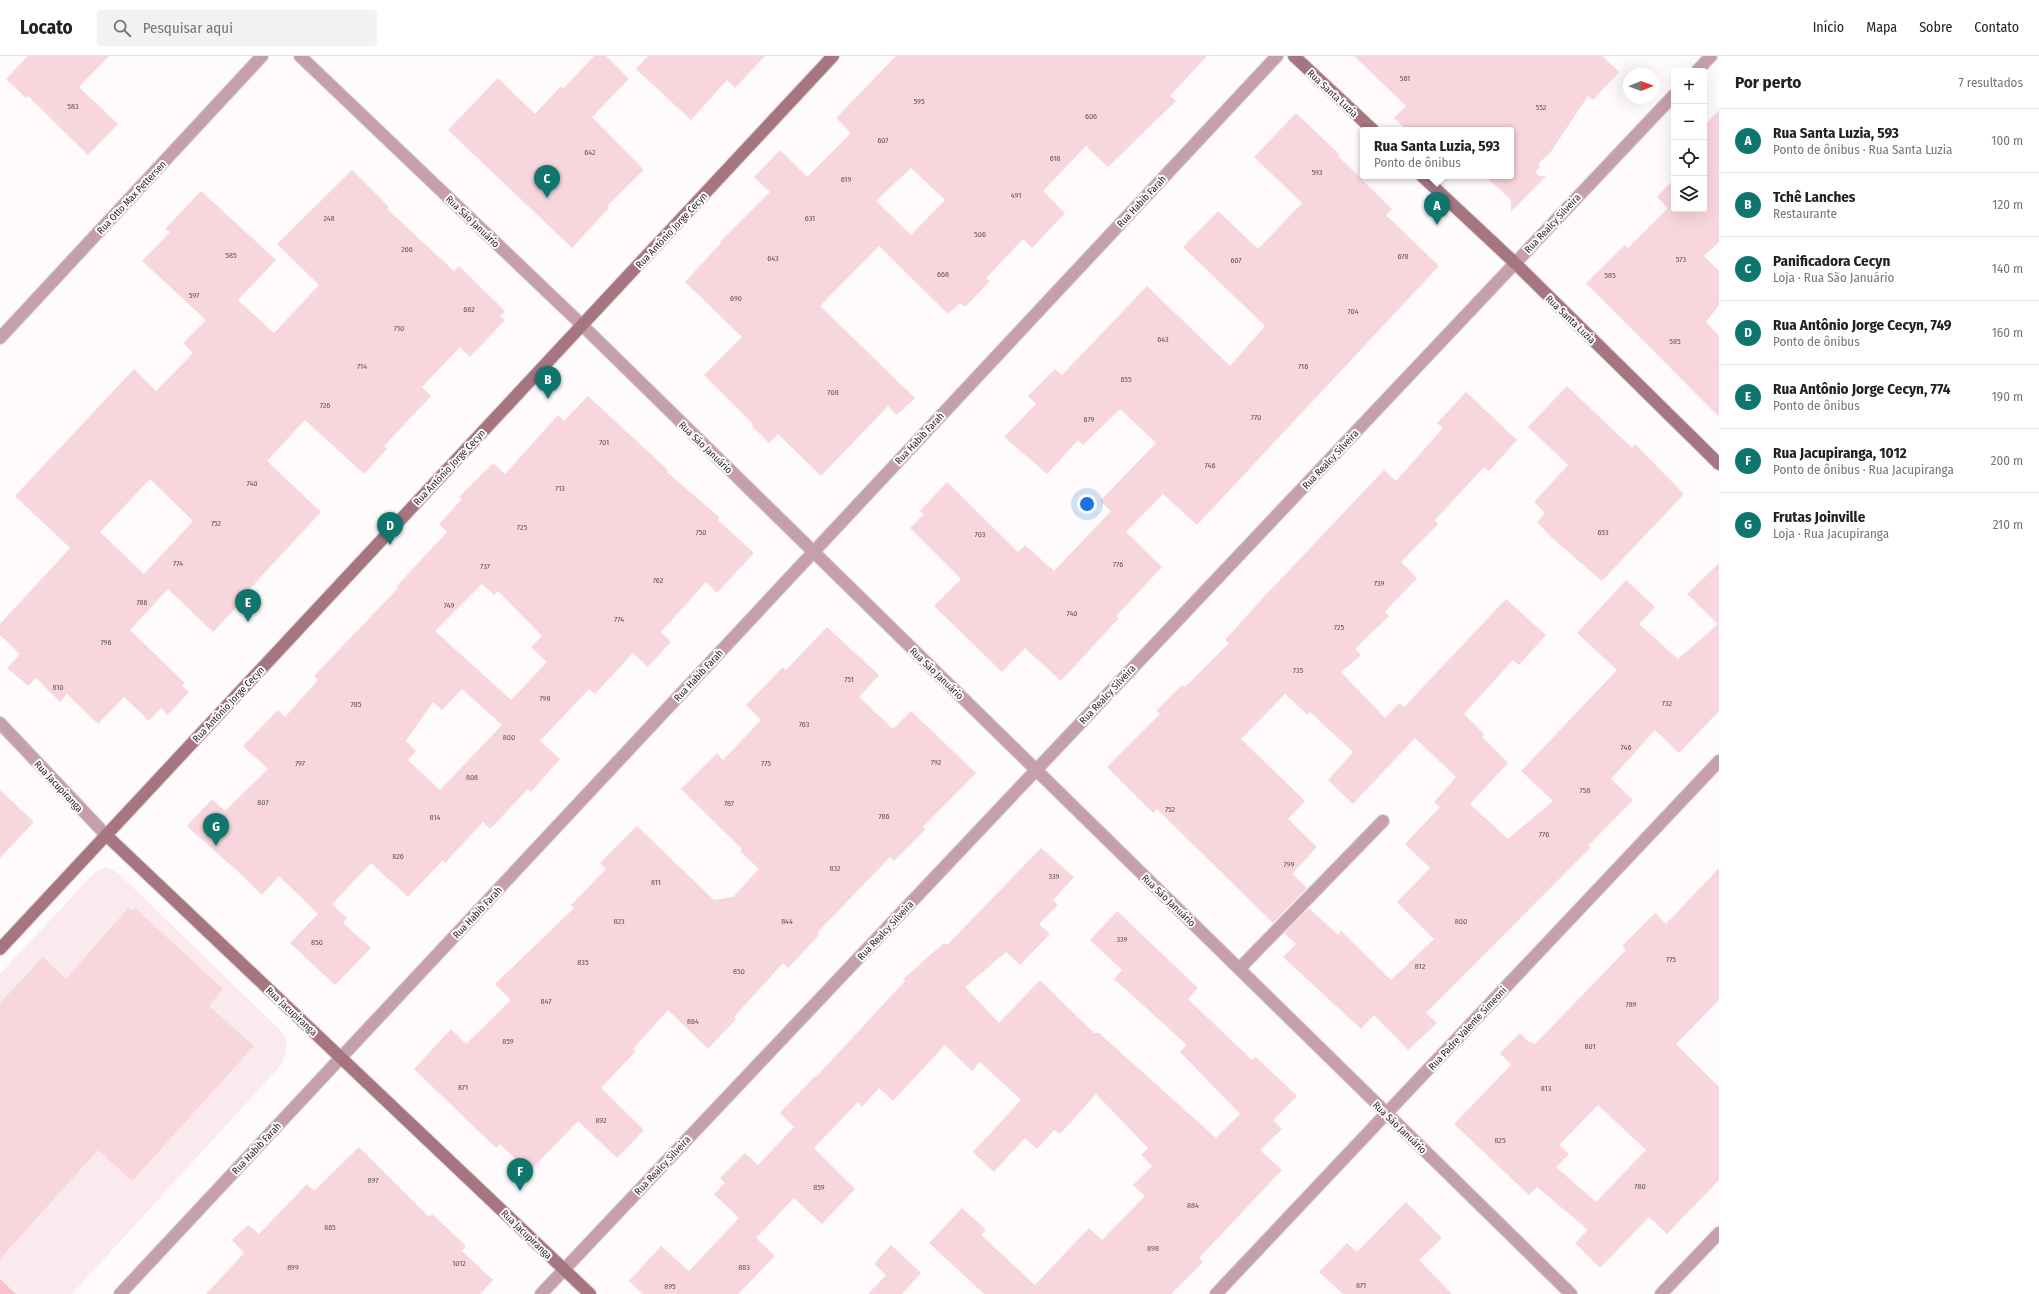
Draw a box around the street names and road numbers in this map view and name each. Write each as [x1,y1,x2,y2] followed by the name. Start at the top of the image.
[1305,67,1360,120] street label: Rua Santa Luzia
[95,158,169,237] street label: Rua Otto Max Pettersen
[1115,173,1169,230] street label: Rua Habib Farah
[633,190,710,271] street label: Rua Antônio Jorge Cecyn
[1522,192,1583,256] street label: Rua Realcy Silveira
[443,193,502,250] street label: Rua São Januário
[1543,293,1598,346] street label: Rua Santa Luzia
[893,410,947,467] street label: Rua Habib Farah
[676,419,735,476] street label: Rua São Januário
[411,427,488,508] street label: Rua Antônio Jorge Cecyn
[1300,428,1361,492] street label: Rua Realcy Silveira
[907,645,966,702] street label: Rua São Januário
[672,647,726,704] street label: Rua Habib Farah
[1077,663,1138,727] street label: Rua Realcy Silveira
[190,664,267,745] street label: Rua Antônio Jorge Cecyn
[32,759,85,815] street label: Rua Jacupiranga
[1139,872,1198,929] street label: Rua São Januário
[451,884,505,941] street label: Rua Habib Farah
[855,899,916,963] street label: Rua Realcy Silveira
[263,985,319,1039] street label: Rua Jacupiranga
[1426,985,1509,1073] street label: Rua Padre Valente Simeoni
[1370,1099,1429,1156] street label: Rua São Januário
[230,1120,284,1177] street label: Rua Habib Farah
[632,1134,693,1198] street label: Rua Realcy Silveira
[499,1208,554,1262] street label: Rua Jacupiranga

